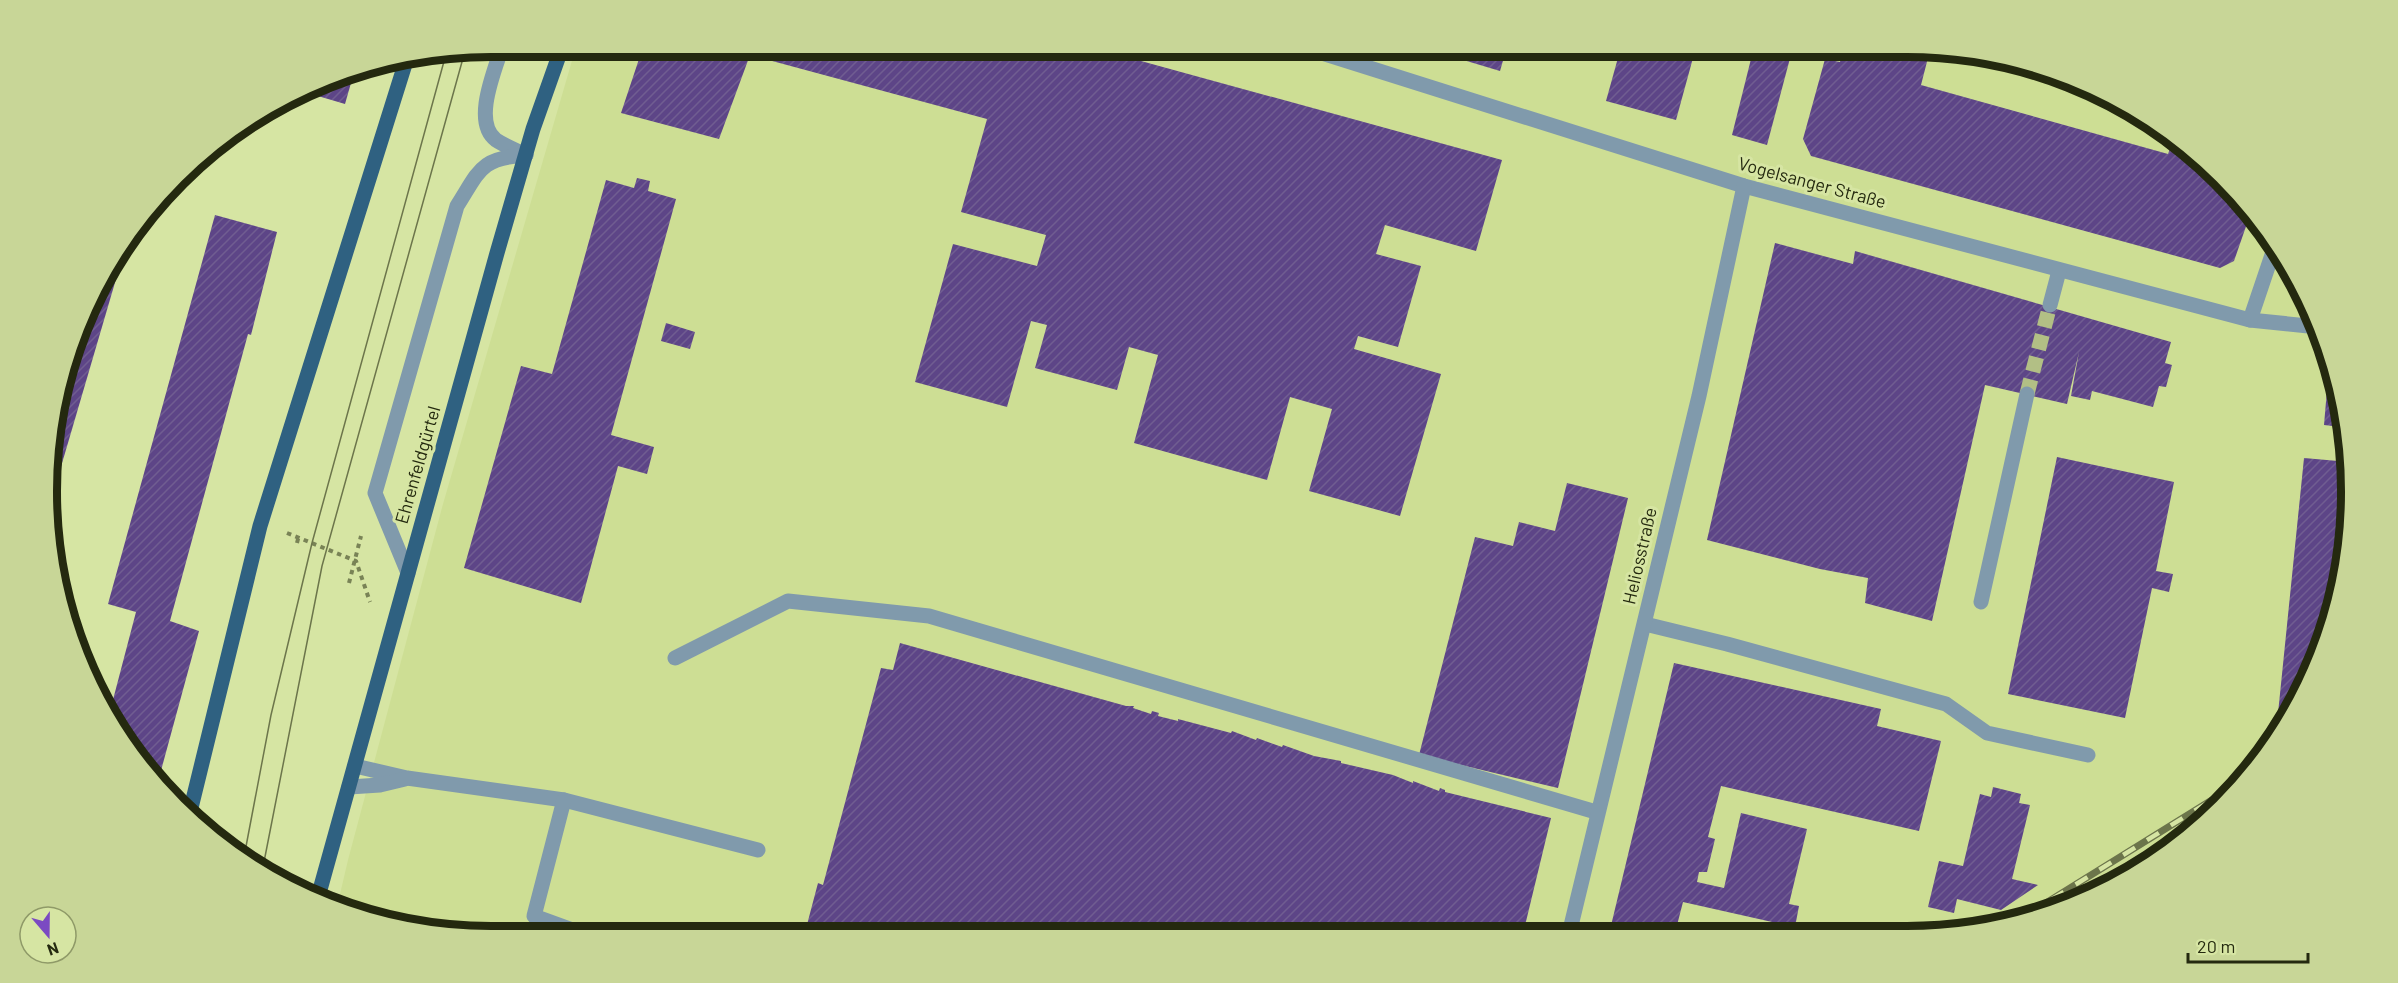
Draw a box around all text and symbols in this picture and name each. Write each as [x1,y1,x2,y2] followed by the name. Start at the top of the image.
[1736,152,1889,212] street label: Vogelsanger Straße
[390,403,444,526] street label: Ehrenfeldgürtel
[1617,505,1661,606] street label: Heliosstraße
[18,905,78,965] north arrow
[2188,926,2308,964] scale bar
[2197,935,2235,957] text: 20 m
[45,939,62,960] text: N

